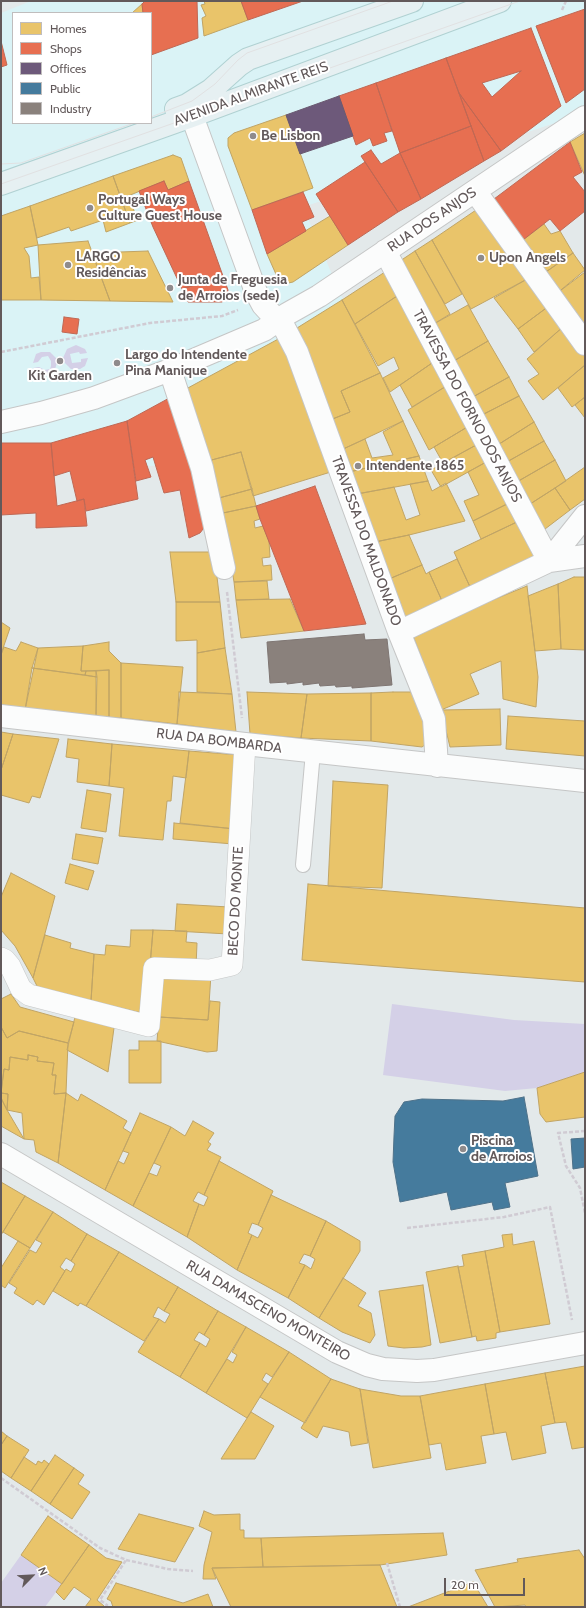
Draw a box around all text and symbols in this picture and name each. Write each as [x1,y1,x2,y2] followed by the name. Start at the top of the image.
[12,12,152,124] legend
[50,21,87,36] text: Homes
[50,41,82,56] text: Shops
[171,58,331,130] street label: AVENIDA ALMIRANTE REIS
[50,61,86,76] text: Offices
[50,81,81,96] text: Public
[50,101,91,116] text: Industry
[261,128,320,144] place label: Be Lisbon
[248,131,258,141] marker: Be Lisbon
[384,184,480,256] street label: RUA DOS ANJOS
[98,192,222,224] place label: Portugal Ways Culture Guest House
[85,203,95,213] marker: Portugal Ways Culture Guest House
[76,249,147,282] place label: LARGO Residências
[489,250,566,266] place label: Upon Angels
[476,253,486,263] marker: Upon Angels
[63,260,73,270] marker: LARGO Residências
[178,272,287,304] place label: Junta de Freguesia de Arroios (sede)
[165,283,175,293] marker: Junta de Freguesia de Arroios (sede)
[409,307,525,505] street label: TRAVESSA DO FORNO DOS ANJOS
[125,347,247,380] place label: Largo do Intendente Pina Manique
[55,356,65,366] marker: Kit Garden
[112,358,122,368] marker: Largo do Intendente Pina Manique
[28,368,92,384] place label: Kit Garden
[327,454,405,628] street label: TRAVESSA DO MALDONADO
[366,458,464,474] place label: Intendente 1865
[353,461,363,471] marker: Intendente 1865
[155,725,283,757] street label: RUA DA BOMBARDA
[225,846,247,956] street label: BECO DO MONTE
[471,1133,532,1166] place label: Piscina de Arroios
[458,1144,468,1154] marker: Piscina de Arroios
[183,1257,353,1365] street label: RUA DAMASCENO MONTEIRO
[12,1556,52,1596] north arrow
[35,1565,51,1578] text: N
[446,1570,527,1596] scale bar
[451,1577,479,1592] text: 20 m

